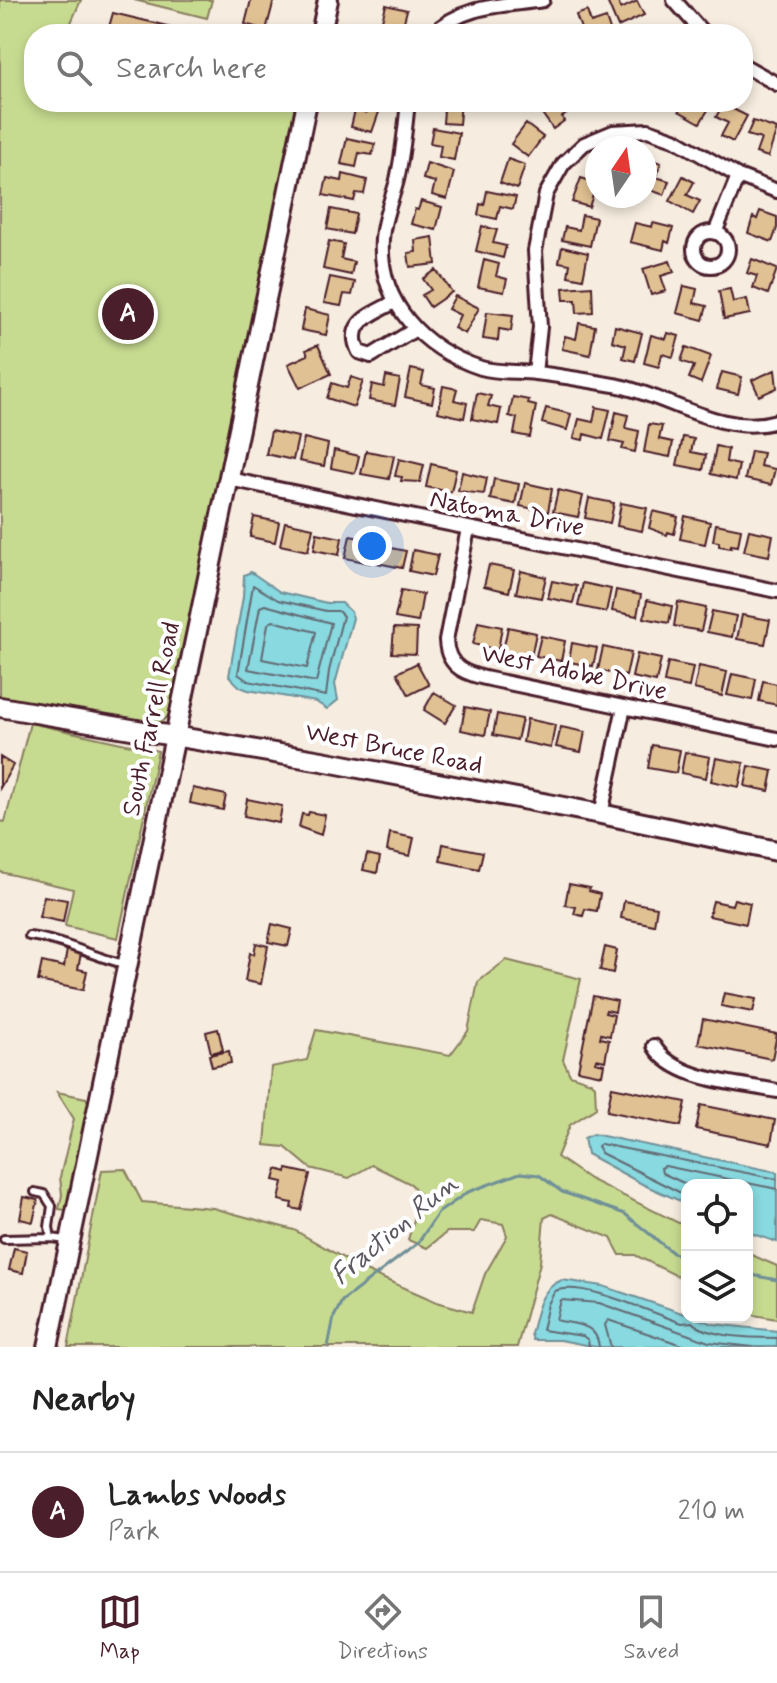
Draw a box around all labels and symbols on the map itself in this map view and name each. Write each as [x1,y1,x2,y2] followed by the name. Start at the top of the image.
[585,136,657,208] north arrow
[102,284,154,344] pin: A
[427,482,587,546] street label: Natoma Drive
[352,526,392,566] your location
[115,619,189,819] street label: South Farrell Road
[478,637,670,709] street label: West Adobe Drive
[302,715,486,783] street label: West Bruce Road
[324,1166,466,1294] water label: Fraction Run

